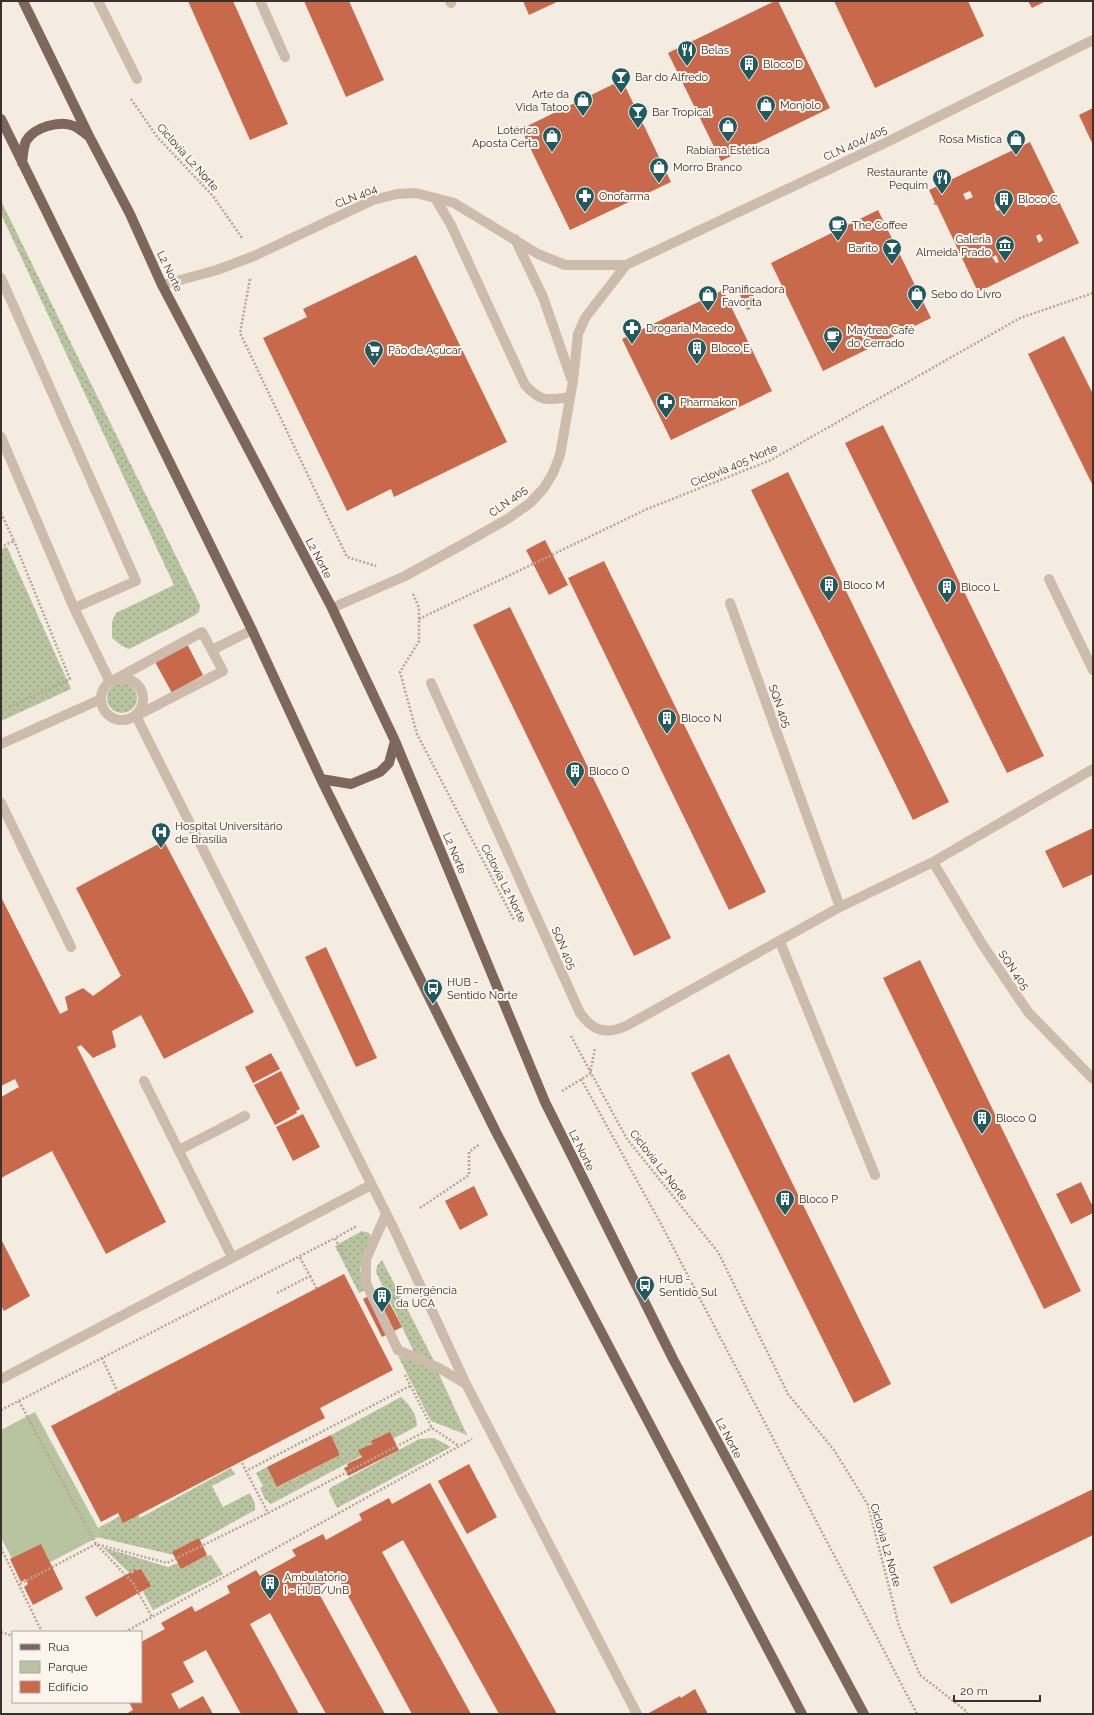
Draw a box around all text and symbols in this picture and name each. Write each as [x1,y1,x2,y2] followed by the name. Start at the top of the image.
[676,39,698,67] restaurant icon: Belas
[701,44,729,57] place label: Belas
[738,53,760,81] building icon: Bloco D
[763,58,803,71] place label: Bloco D
[610,66,632,94] bar icon: Bar do Alfredo
[635,71,709,84] place label: Bar do Alfredo
[516,88,569,114] place label: Arte da Vida Tatoo
[572,89,594,117] shop icon: Arte da Vida Tatoo
[755,94,777,122] shop icon: Monjolo
[780,99,822,112] place label: Monjolo
[627,101,649,129] bar icon: Bar Tropical
[652,106,712,119] place label: Bar Tropical
[717,115,739,143] shop icon: Rabiana Estética
[154,121,222,194] street label: Ciclovia L2 Norte
[821,123,889,164] street label: CLN 404/405
[472,124,538,150] place label: Lotérica Aposta Certa
[541,125,563,153] shop icon: Lotérica Aposta Certa
[1005,128,1027,156] shop icon: Rosa Mística
[939,133,1002,146] place label: Rosa Mística
[686,144,770,157] place label: Rabiana Estética
[648,156,670,184] shop icon: Morro Branco
[673,161,743,174] place label: Morro Branco
[867,166,929,192] place label: Restaurante Pequim
[931,167,953,195] restaurant icon: Restaurante Pequim
[333,182,379,211] street label: CLN 404
[574,185,596,213] pharmacy icon: Onofarma
[993,188,1015,216] building icon: Bloco C
[599,190,650,203] place label: Onofarma
[1018,193,1058,206] place label: Bloco C
[827,214,849,242] cafe icon: The Coffee
[852,219,908,232] place label: The Coffee
[916,233,991,259] place label: Galeria Almeida Prado
[994,234,1016,262] museum icon: Galeria Almeida Prado
[881,237,903,265] bar icon: Barito
[848,242,878,255] place label: Barito
[154,249,185,294] street label: L2 Norte
[722,283,784,309] place label: Panificadora Favorita
[906,283,928,311] shop icon: Sebo do Livro
[697,284,719,312] shop icon: Panificadora Favorita
[931,288,1002,301] place label: Sebo do Livro
[621,317,643,345] pharmacy icon: Drogaria Macedo
[646,322,734,335] place label: Drogaria Macedo
[847,324,915,350] place label: Maytrea Café do Cerrado
[822,325,844,353] cafe icon: Maytrea Café do Cerrado
[686,337,708,365] building icon: Bloco E
[363,339,385,367] supermarket icon: Pão de Açúcar
[711,342,750,355] place label: Bloco E
[388,344,462,357] place label: Pão de Açúcar
[655,391,677,419] pharmacy icon: Pharmakon
[680,396,738,409] place label: Pharmakon
[689,441,780,490] street label: Ciclovia 405 Norte
[487,483,530,520] street label: CLN 405
[303,536,335,581] street label: L2 Norte
[818,574,840,602] building icon: Bloco M
[936,576,958,604] building icon: Bloco L
[843,579,885,592] place label: Bloco M
[961,581,1000,594] place label: Bloco L
[766,683,793,730] street label: SQN 405
[656,707,678,735] building icon: Bloco N
[681,712,722,725] place label: Bloco N
[564,760,586,788] building icon: Bloco O
[589,765,629,778] place label: Bloco O
[175,820,283,846] place label: Hospital Universitário de Brasília
[150,821,172,849] hospital icon: Hospital Universitário de Brasília
[440,830,469,876] street label: L2 Norte
[478,842,529,925] street label: Ciclovia L2 Norte
[548,925,579,971] street label: SQN 405
[996,948,1032,993] street label: SQN 405
[447,976,518,1002] place label: HUB - Sentido Norte
[422,977,444,1005] bus stop icon: HUB - Sentido Norte
[971,1107,993,1135] building icon: Bloco Q
[996,1112,1036,1125] place label: Bloco Q
[627,1127,691,1204] street label: Ciclovia L2 Norte
[566,1128,597,1173] street label: L2 Norte
[774,1188,796,1216] building icon: Bloco P
[799,1193,838,1206] place label: Bloco P
[659,1273,717,1299] place label: HUB - Sentido Sul
[634,1274,656,1302] bus stop icon: HUB - Sentido Sul
[396,1284,457,1310] place label: Emergência da UCA
[371,1285,393,1313] building icon: Emergência da UCA
[713,1416,745,1461] street label: L2 Norte
[867,1502,904,1589] street label: Ciclovia L2 Norte
[284,1571,349,1597] place label: Ambulatório I - HUB/UnB
[259,1572,281,1600] building icon: Ambulatório I - HUB/UnB
[12,1631,142,1703] legend
[48,1640,69,1654] text: Rua
[48,1660,88,1674] text: Parque
[954,1677,1040,1703] scale bar
[48,1680,88,1694] text: Edifício
[960,1684,988,1698] text: 20 m

